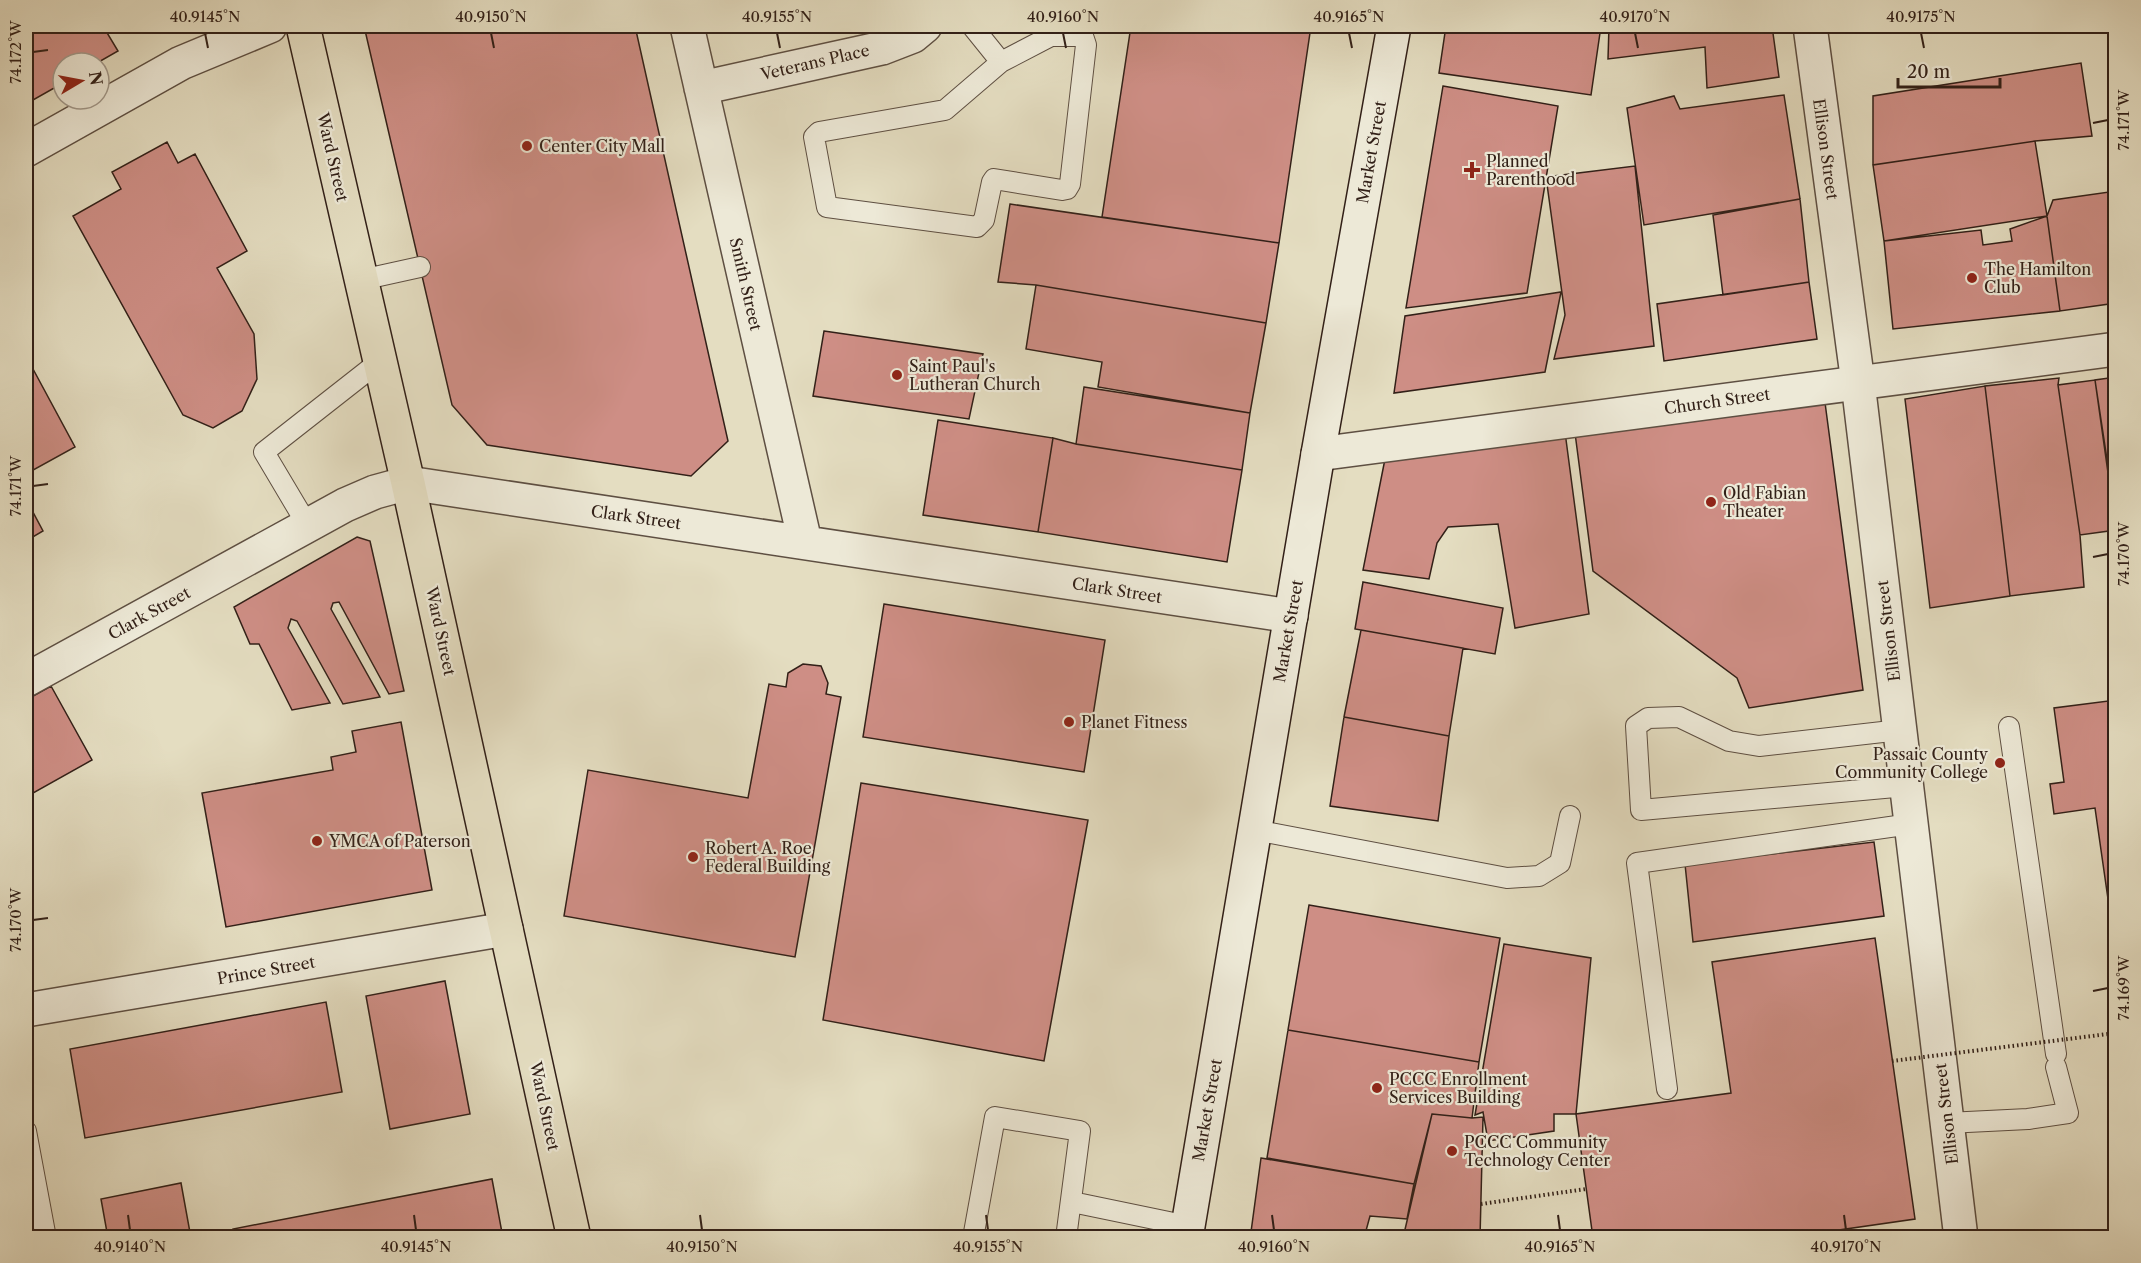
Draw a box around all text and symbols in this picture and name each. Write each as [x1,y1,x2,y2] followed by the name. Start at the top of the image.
[170,7,240,26] text: 40.9145°N
[455,7,527,26] text: 40.9150°N
[742,7,812,26] text: 40.9155°N
[1027,7,1099,26] text: 40.9160°N
[1314,7,1384,26] text: 40.9165°N
[1600,7,1670,26] text: 40.9170°N
[1886,7,1956,26] text: 40.9175°N
[6,20,25,84] text: 74.172°W
[758,40,871,84] street label: Veterans Place
[51,51,111,111] north arrow
[1898,51,2000,89] scale bar
[1907,61,1951,83] text: 20 m
[85,70,107,87] text: N
[2114,89,2133,150] text: 74.171°W
[1809,97,1843,201] street label: Ellison Street
[1352,99,1390,205] street label: Market Street
[313,110,353,204] street label: Ward Street
[539,136,665,156] place label: Center City Mall
[520,139,534,153] marker: Center City Mall
[1486,151,1576,189] place label: Planned Parenthood
[1463,161,1481,179] marker: Planned Parenthood
[726,236,766,333] street label: Smith Street
[1984,259,2091,297] place label: The Hamilton Club
[1965,271,1979,285] marker: The Hamilton Club
[909,356,1041,394] place label: Saint Paul's Lutheran Church
[890,368,904,382] marker: Saint Paul's Lutheran Church
[1663,384,1772,418] street label: Church Street
[6,455,25,516] text: 74.171°W
[1723,483,1806,521] place label: Old Fabian Theater
[1704,495,1718,509] marker: Old Fabian Theater
[590,501,683,533] street label: Clark Street
[2114,521,2133,586] text: 74.170°W
[1071,573,1164,607] street label: Clark Street
[1269,578,1307,684] street label: Market Street
[1872,579,1904,683] street label: Ellison Street
[104,582,194,644] street label: Clark Street
[422,584,460,678] street label: Ward Street
[1081,712,1187,732] place label: Planet Fitness
[1062,715,1076,729] marker: Planet Fitness
[1835,744,1989,782] place label: Passaic County Community College
[1993,756,2007,770] marker: Passaic County Community College
[328,831,471,851] place label: YMCA of Paterson
[310,834,324,848] marker: YMCA of Paterson
[705,838,831,876] place label: Robert A. Roe Federal Building
[686,850,700,864] marker: Robert A. Roe Federal Building
[6,887,25,952] text: 74.170°W
[215,951,317,988] street label: Prince Street
[2114,955,2133,1020] text: 74.169°W
[1188,1057,1226,1163] street label: Market Street
[526,1059,564,1153] street label: Ward Street
[1930,1062,1962,1166] street label: Ellison Street
[1389,1069,1528,1107] place label: PCCC Enrollment Services Building
[1370,1081,1384,1095] marker: PCCC Enrollment Services Building
[1464,1132,1610,1170] place label: PCCC Community Technology Center
[1445,1144,1459,1158] marker: PCCC Community Technology Center
[94,1237,166,1256] text: 40.9140°N
[381,1237,451,1256] text: 40.9145°N
[666,1237,738,1256] text: 40.9150°N
[953,1237,1023,1256] text: 40.9155°N
[1238,1237,1310,1256] text: 40.9160°N
[1525,1237,1595,1256] text: 40.9165°N
[1811,1237,1881,1256] text: 40.9170°N

